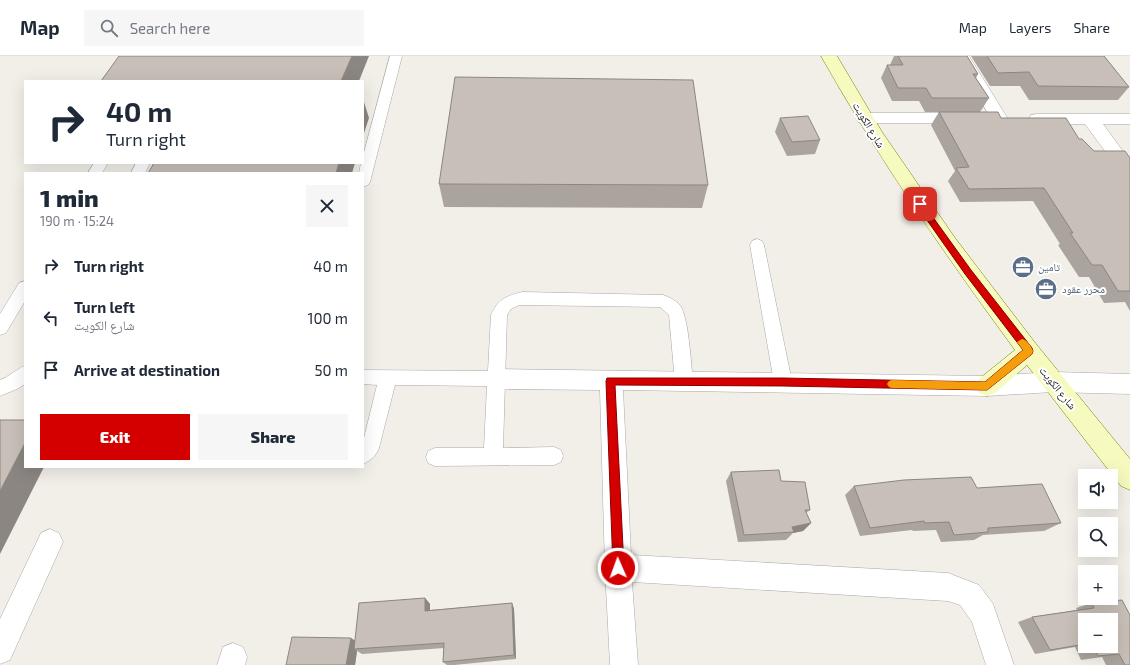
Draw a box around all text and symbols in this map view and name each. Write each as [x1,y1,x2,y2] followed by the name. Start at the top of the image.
[84,10,364,46] search box
[20,16,60,39] text: Map
[98,17,120,39] icon: search
[130,19,210,37] text: Search here
[959,19,987,36] text: Map
[1009,19,1051,36] text: Layers
[1073,19,1110,36] text: Share
[106,94,172,128] text: 40 m
[40,96,92,148] icon: right
[850,99,888,151] street label: شارع الكويت
[106,128,186,150] text: Turn right
[40,183,99,212] text: 1 min
[306,185,348,227] button: close
[903,187,937,221] pin
[909,193,931,215] icon: arrive
[40,213,114,229] text: 190 m · 15:24
[1010,254,1036,280] office icon: تامين
[40,255,62,277] icon: right
[74,257,144,275] text: Turn right
[313,257,348,275] text: 40 m
[1038,260,1061,274] place label: تامين
[1033,276,1059,302] office icon: محرر عقود
[1062,282,1105,295] place label: محرر عقود
[74,298,135,316] text: Turn left
[40,307,62,329] icon: left
[307,309,348,327] text: 100 m
[74,317,135,333] text: شارع الكويت
[40,359,62,381] icon: arrive
[74,361,220,379] text: Arrive at destination
[314,361,348,379] text: 50 m
[1036,364,1080,412] street label: شارع الكويت
[40,414,190,460] button: Exit
[198,414,348,460] button: Share
[1078,469,1118,653] map controls
[1078,469,1118,509] button: sound
[1078,517,1118,557] button: search
[597,547,639,589] position arrow
[1078,565,1118,605] button: +
[1078,613,1118,653] button: −

